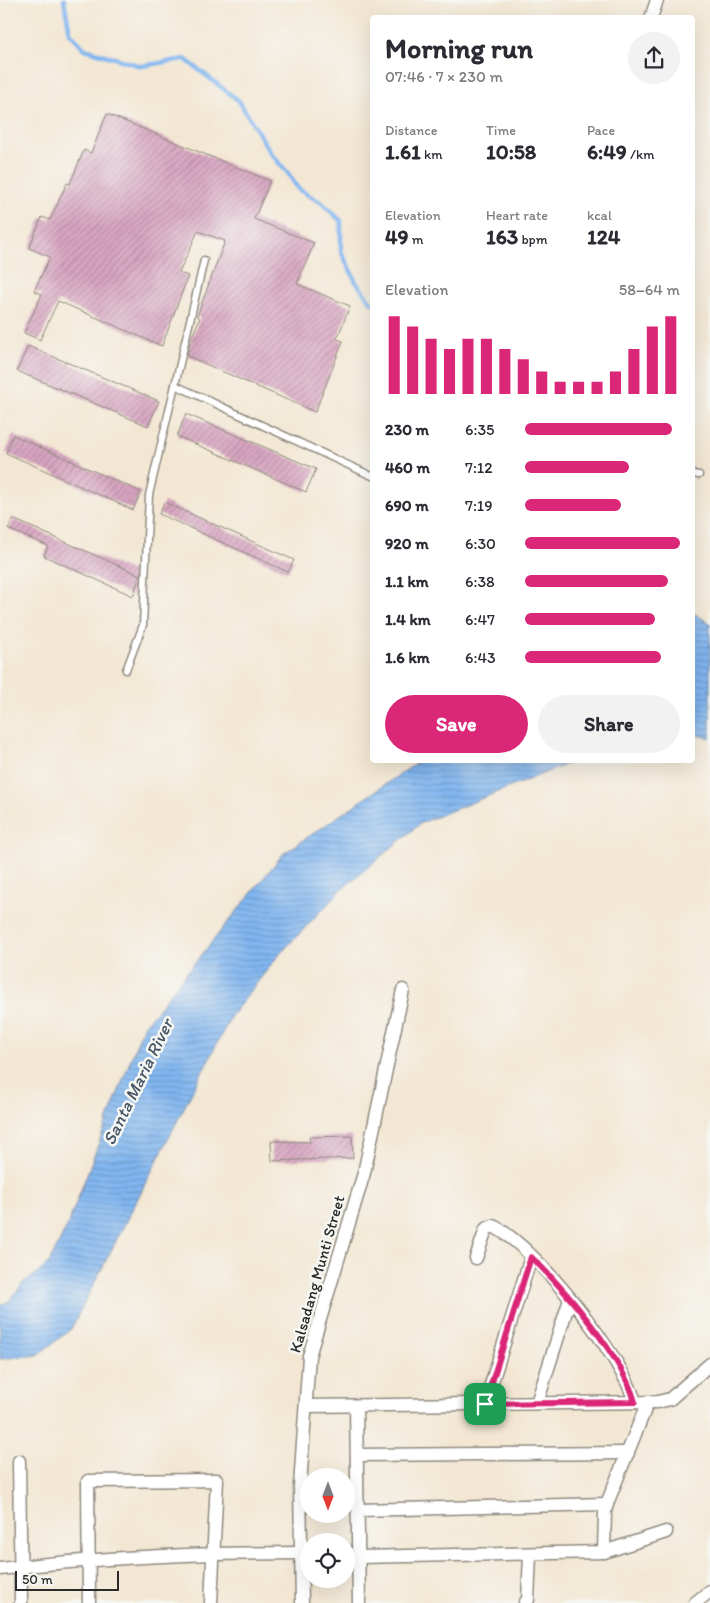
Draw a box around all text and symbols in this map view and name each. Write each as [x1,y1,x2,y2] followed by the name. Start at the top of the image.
[385,31,533,65] text: Morning run
[628,32,680,84] button: share
[385,67,503,86] text: 07:46 · 7 × 230 m
[385,122,437,139] text: Distance
[486,122,516,139] text: Time
[587,122,615,139] text: Pace
[385,139,421,164] text: 1.61
[486,139,536,164] text: 10:58
[587,139,627,164] text: 6:49
[421,146,442,163] text: km
[627,146,654,163] text: /km
[385,207,441,224] text: Elevation
[486,207,548,224] text: Heart rate
[587,207,612,224] text: kcal
[385,224,409,249] text: 49
[486,224,518,249] text: 163
[587,224,620,249] text: 124
[409,231,424,248] text: m
[518,231,547,248] text: bpm
[385,280,449,299] text: Elevation
[619,280,680,299] text: 58–64 m
[385,420,429,439] text: 230 m
[465,420,495,439] text: 6:35
[385,458,430,477] text: 460 m
[465,458,493,477] text: 7:12
[385,496,429,515] text: 690 m
[465,496,493,515] text: 7:19
[385,534,429,553] text: 920 m
[465,534,496,553] text: 6:30
[385,572,429,591] text: 1.1 km
[465,572,495,591] text: 6:38
[385,610,431,629] text: 1.4 km
[465,610,495,629] text: 6:47
[385,648,430,667] text: 1.6 km
[465,648,496,667] text: 6:43
[385,695,528,753] button: Save
[538,695,680,753] button: Share
[98,1014,179,1148] water label: Santa Maria River
[285,1193,349,1355] street label: Kalsadang Munti Street
[464,1383,506,1425] pin
[471,1390,499,1418] icon: arrive
[300,1468,355,1522] north arrow
[300,1468,355,1588] map controls
[300,1533,355,1588] button: locate
[15,1568,119,1591] scale bar
[22,1571,53,1588] text: 50 m

